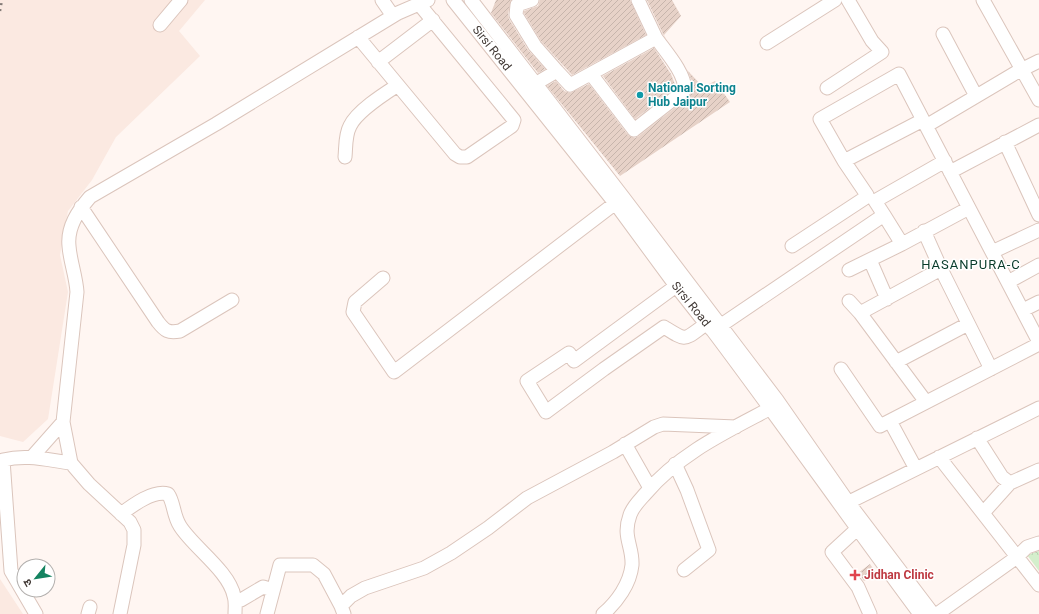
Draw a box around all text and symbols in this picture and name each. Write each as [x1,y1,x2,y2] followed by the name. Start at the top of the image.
[470,23,514,73] street label: Sirsi Road
[648,81,736,109] place label: National Sorting Hub Jaipur
[635,90,645,100] marker: National Sorting Hub Jaipur
[921,257,1021,272] district label: HASANPURA-C
[669,279,713,329] street label: Sirsi Road
[16,558,56,598] north arrow
[864,568,934,582] place label: Jidhan Clinic
[849,569,861,581] marker: Jidhan Clinic
[20,576,35,589] text: उ

